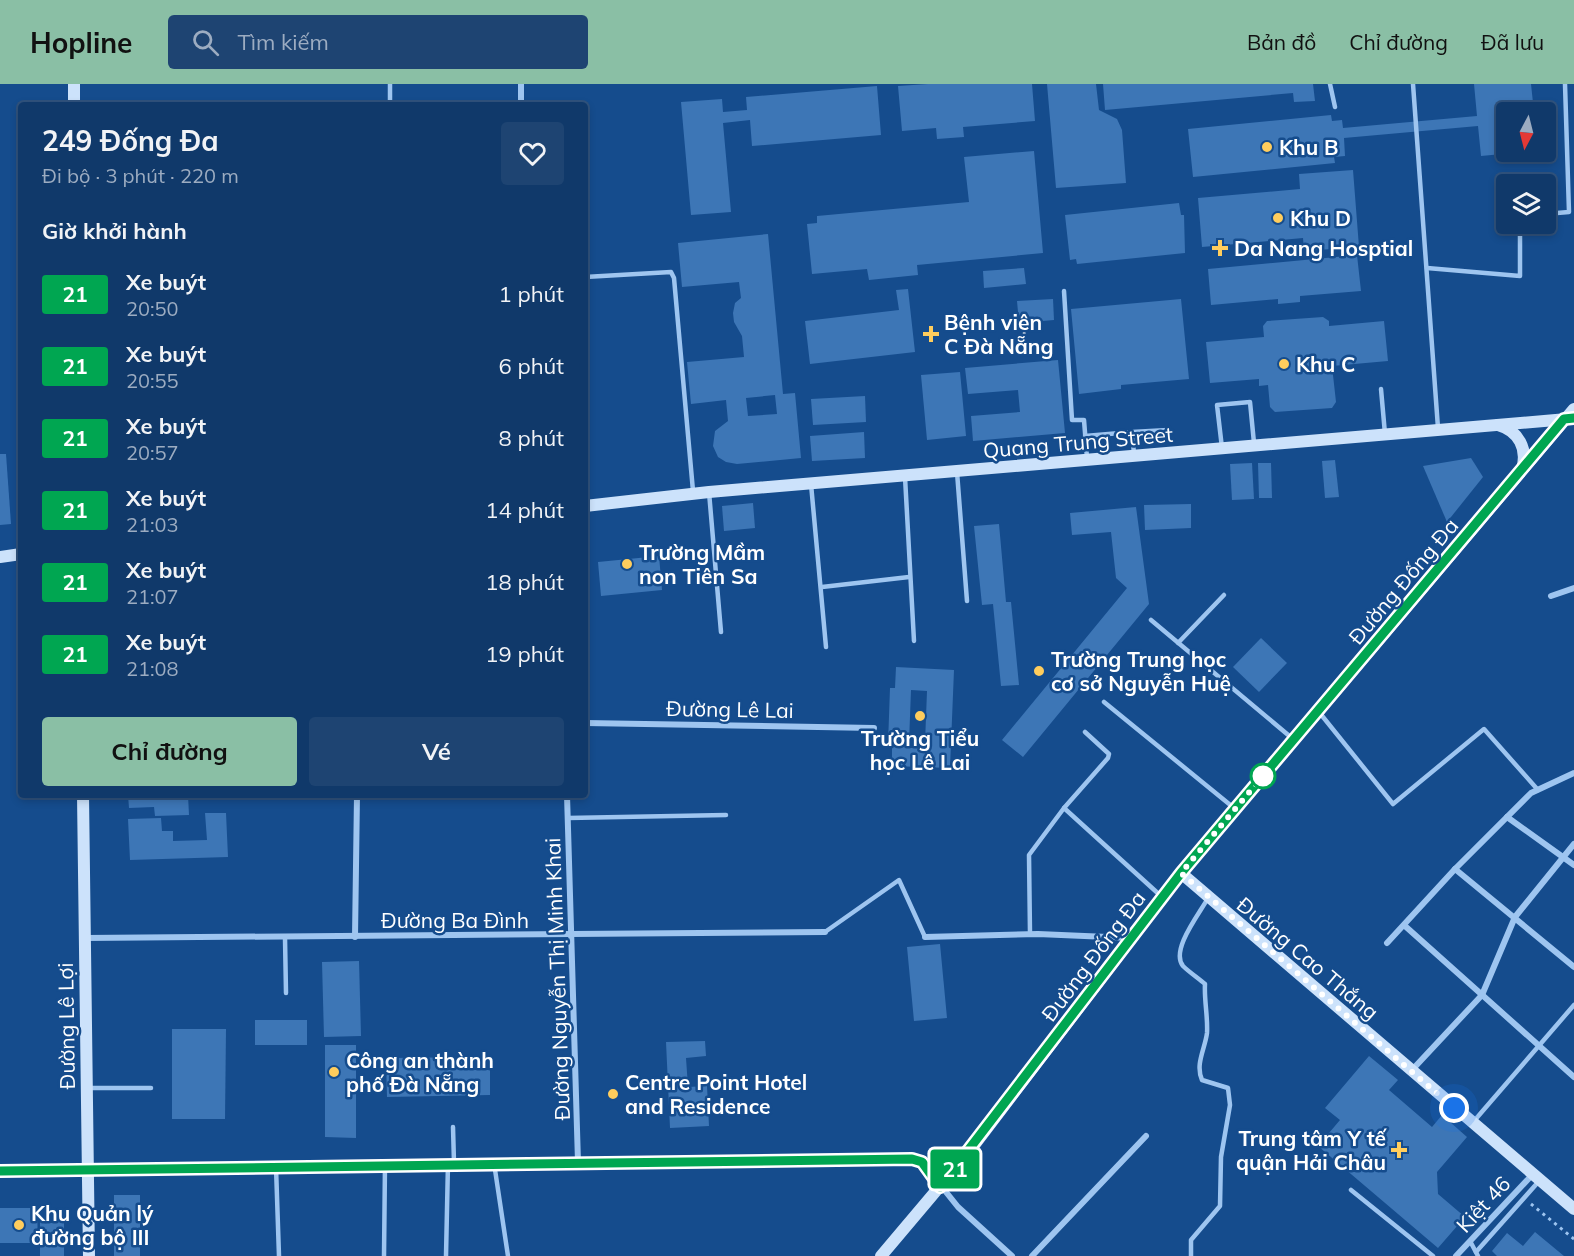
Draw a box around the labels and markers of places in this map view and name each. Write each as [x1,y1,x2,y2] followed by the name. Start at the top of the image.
[1279,134,1338,160] place label: Khu B
[1260,140,1274,154] marker: Khu B
[1290,205,1351,231] place label: Khu D
[1271,211,1285,225] marker: Khu D
[1234,235,1413,261] place label: Da Nang Hosptial
[1211,239,1229,257] marker: Da Nang Hosptial
[944,309,1054,359] place label: Bệnh viện C Đà Nẵng
[922,325,940,343] marker: Bệnh viện C Đà Nẵng
[1296,351,1355,377] place label: Khu C
[1277,357,1291,371] marker: Khu C
[639,539,765,589] place label: Trường Mầm non Tiên Sa
[620,557,634,571] marker: Trường Mầm non Tiên Sa
[1051,646,1231,696] place label: Trường Trung học cơ sở Nguyễn Huệ
[1032,664,1046,678] marker: Trường Trung học cơ sở Nguyễn Huệ
[913,709,927,723] marker: Trường Tiểu học Lê Lai
[861,725,979,775] place label: Trường Tiểu học Lê Lai
[1250,763,1276,789] unlabelled marker
[346,1047,494,1097] place label: Công an thành phố Đà Nẵng
[327,1065,341,1079] marker: Công an thành phố Đà Nẵng
[625,1069,807,1119] place label: Centre Point Hotel and Residence
[606,1087,620,1101] marker: Centre Point Hotel and Residence
[1236,1125,1387,1175] place label: Trung tâm Y tế quận Hải Châu
[1390,1141,1408,1159] marker: Trung tâm Y tế quận Hải Châu
[31,1200,154,1250] place label: Khu Quản lý đường bộ III
[12,1218,26,1232] marker: Khu Quản lý đường bộ III

